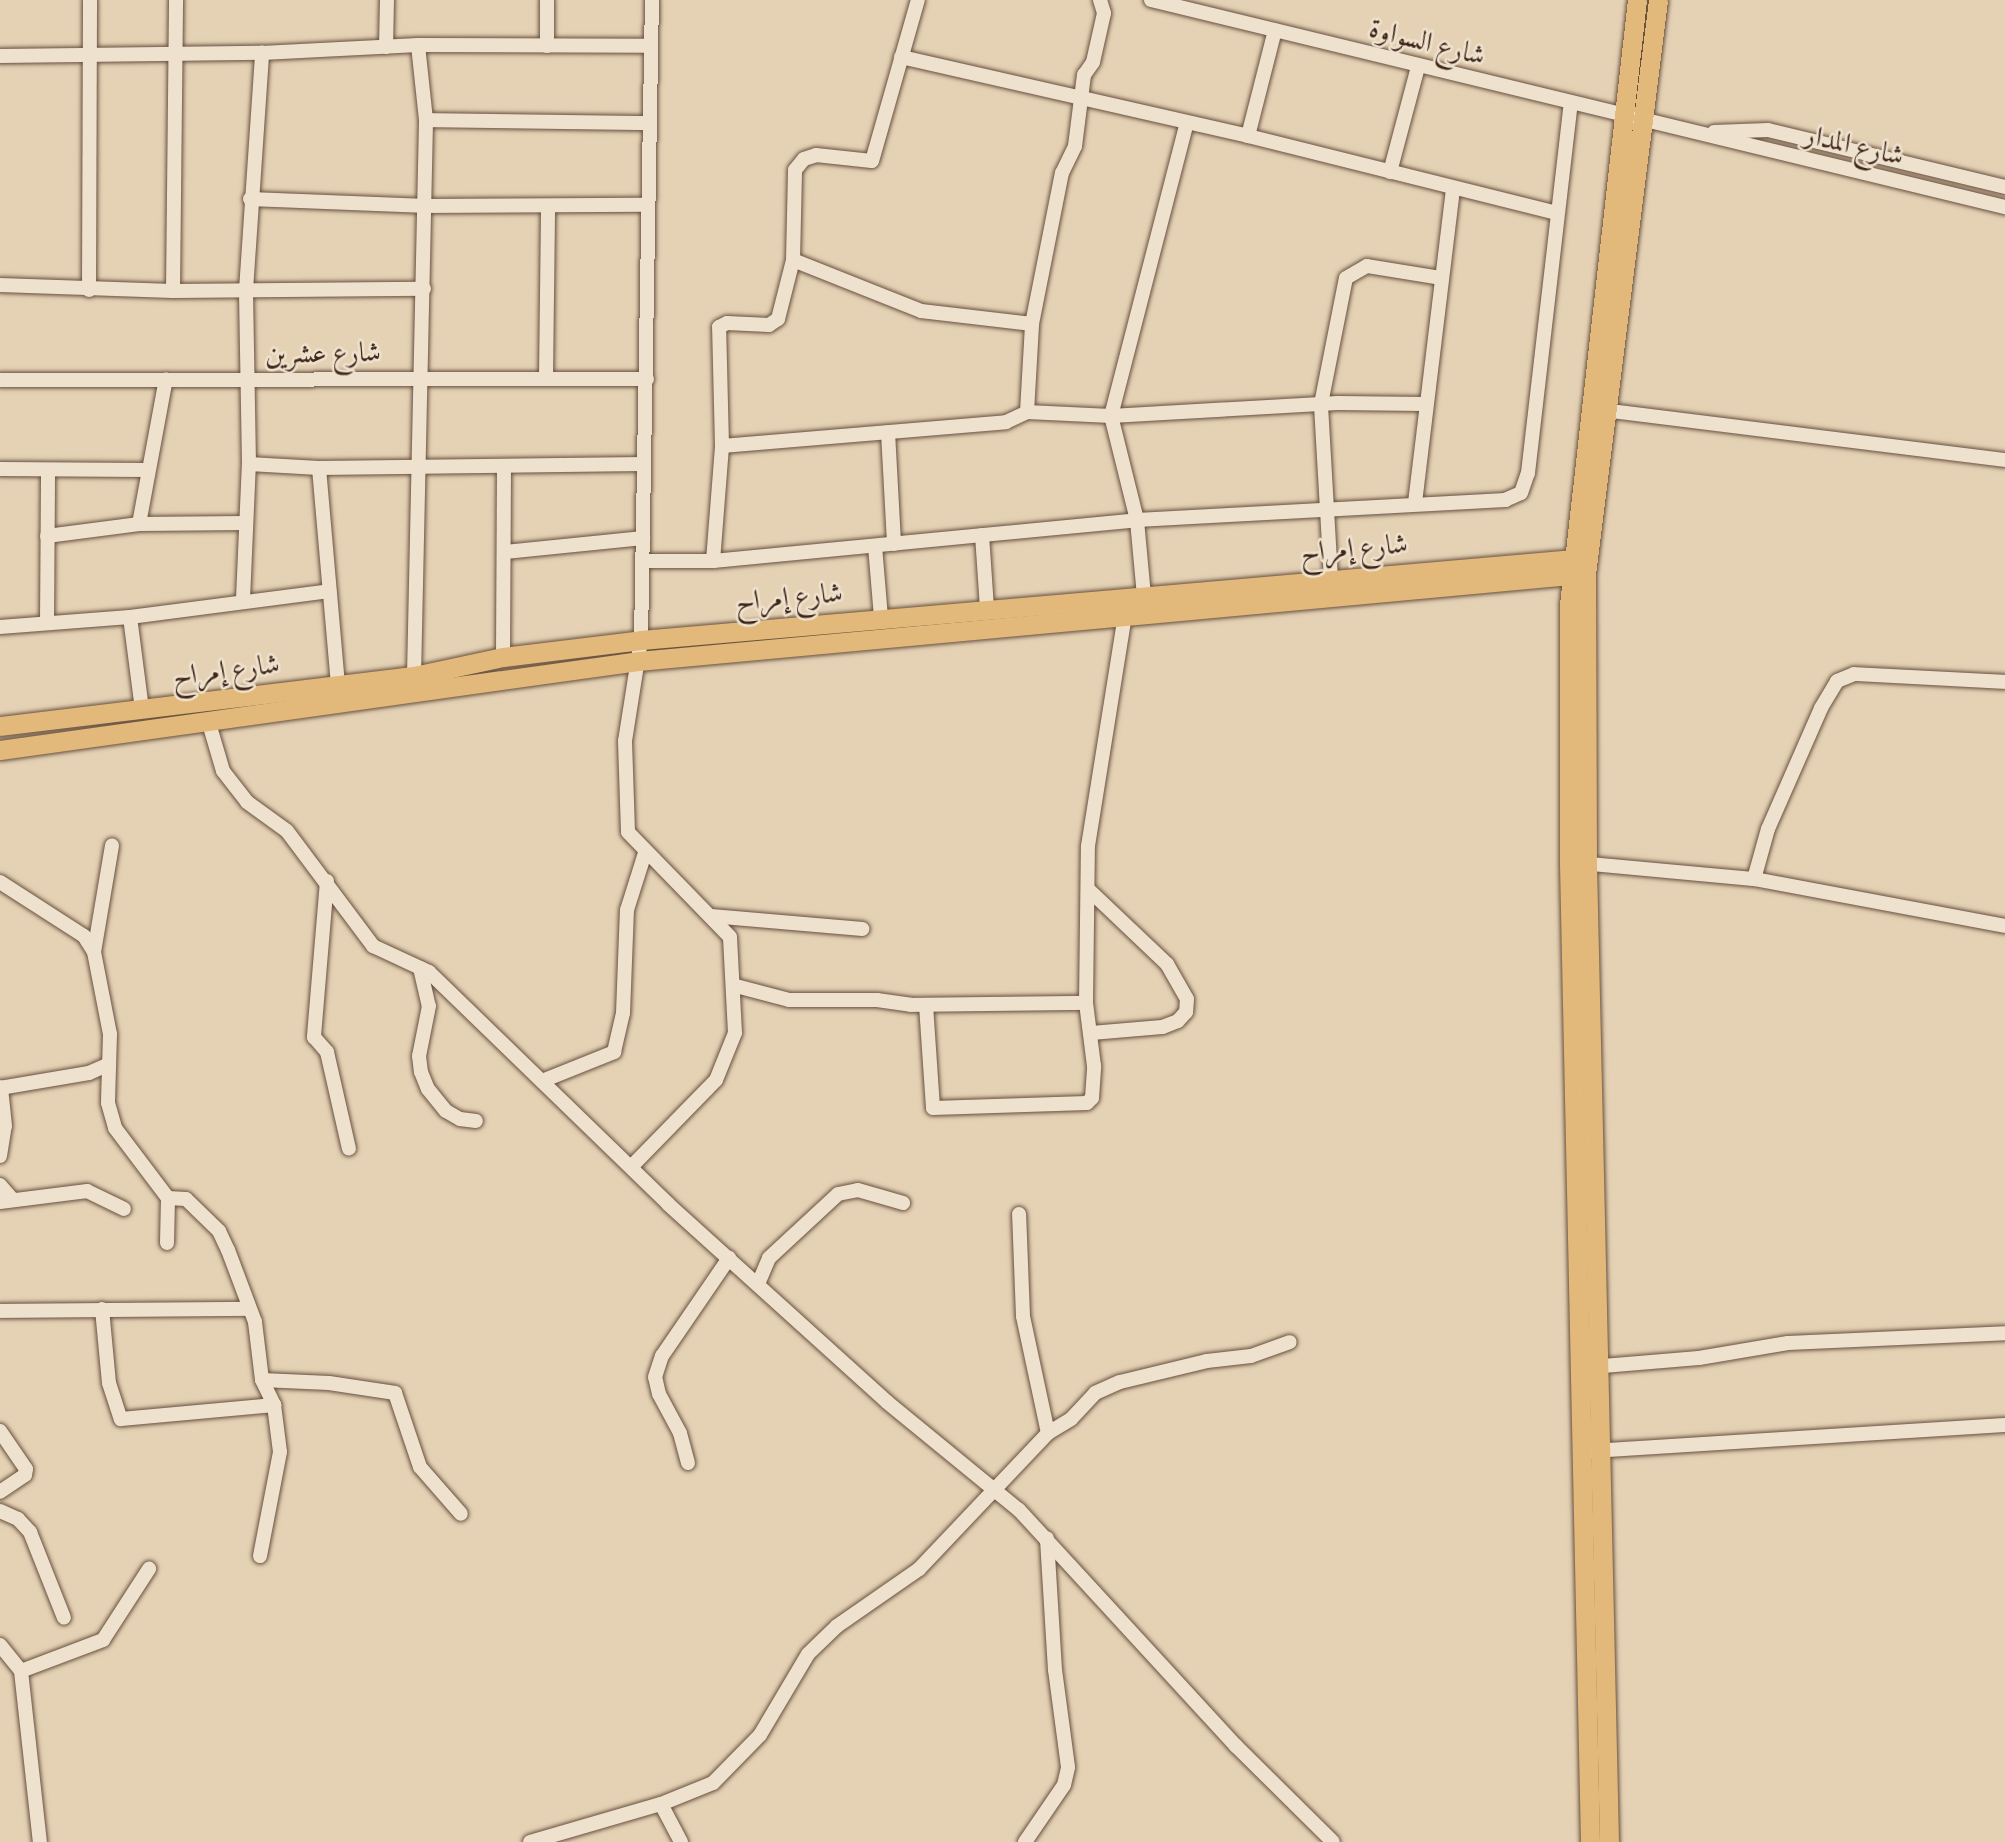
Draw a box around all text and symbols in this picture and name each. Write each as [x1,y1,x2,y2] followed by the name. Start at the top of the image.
[1365,12,1489,74] street label: شارع السواوة
[1801,118,1907,174] street label: شارع المدار
[265,336,381,372] street label: شارع عشرين
[1299,528,1409,570] street label: شارع إمراح
[734,577,844,619] street label: شارع إمراح
[170,648,282,694] street label: شارع إمراح

